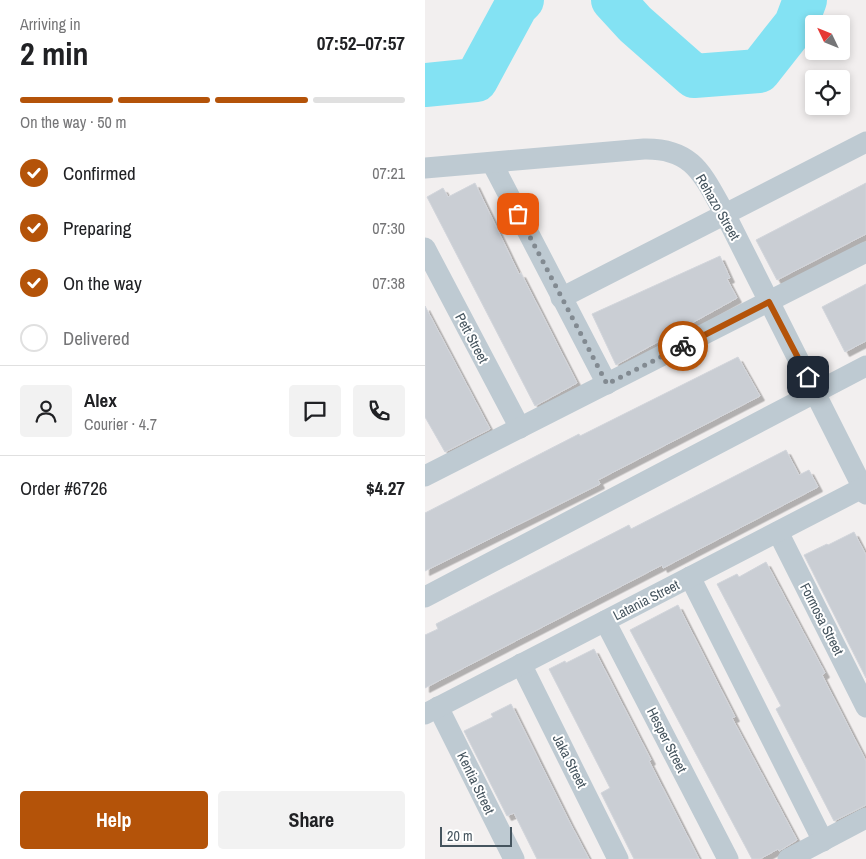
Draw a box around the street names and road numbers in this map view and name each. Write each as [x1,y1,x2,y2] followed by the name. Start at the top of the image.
[692,171,744,243] street label: Rehazo Street
[451,310,493,366] street label: Pett Street
[610,576,682,624] street label: Latania Street
[796,580,848,658] street label: Formosa Street
[643,704,691,776] street label: Hesper Street
[549,731,591,791] street label: Jaka Street
[453,749,499,817] street label: Kentia Street

